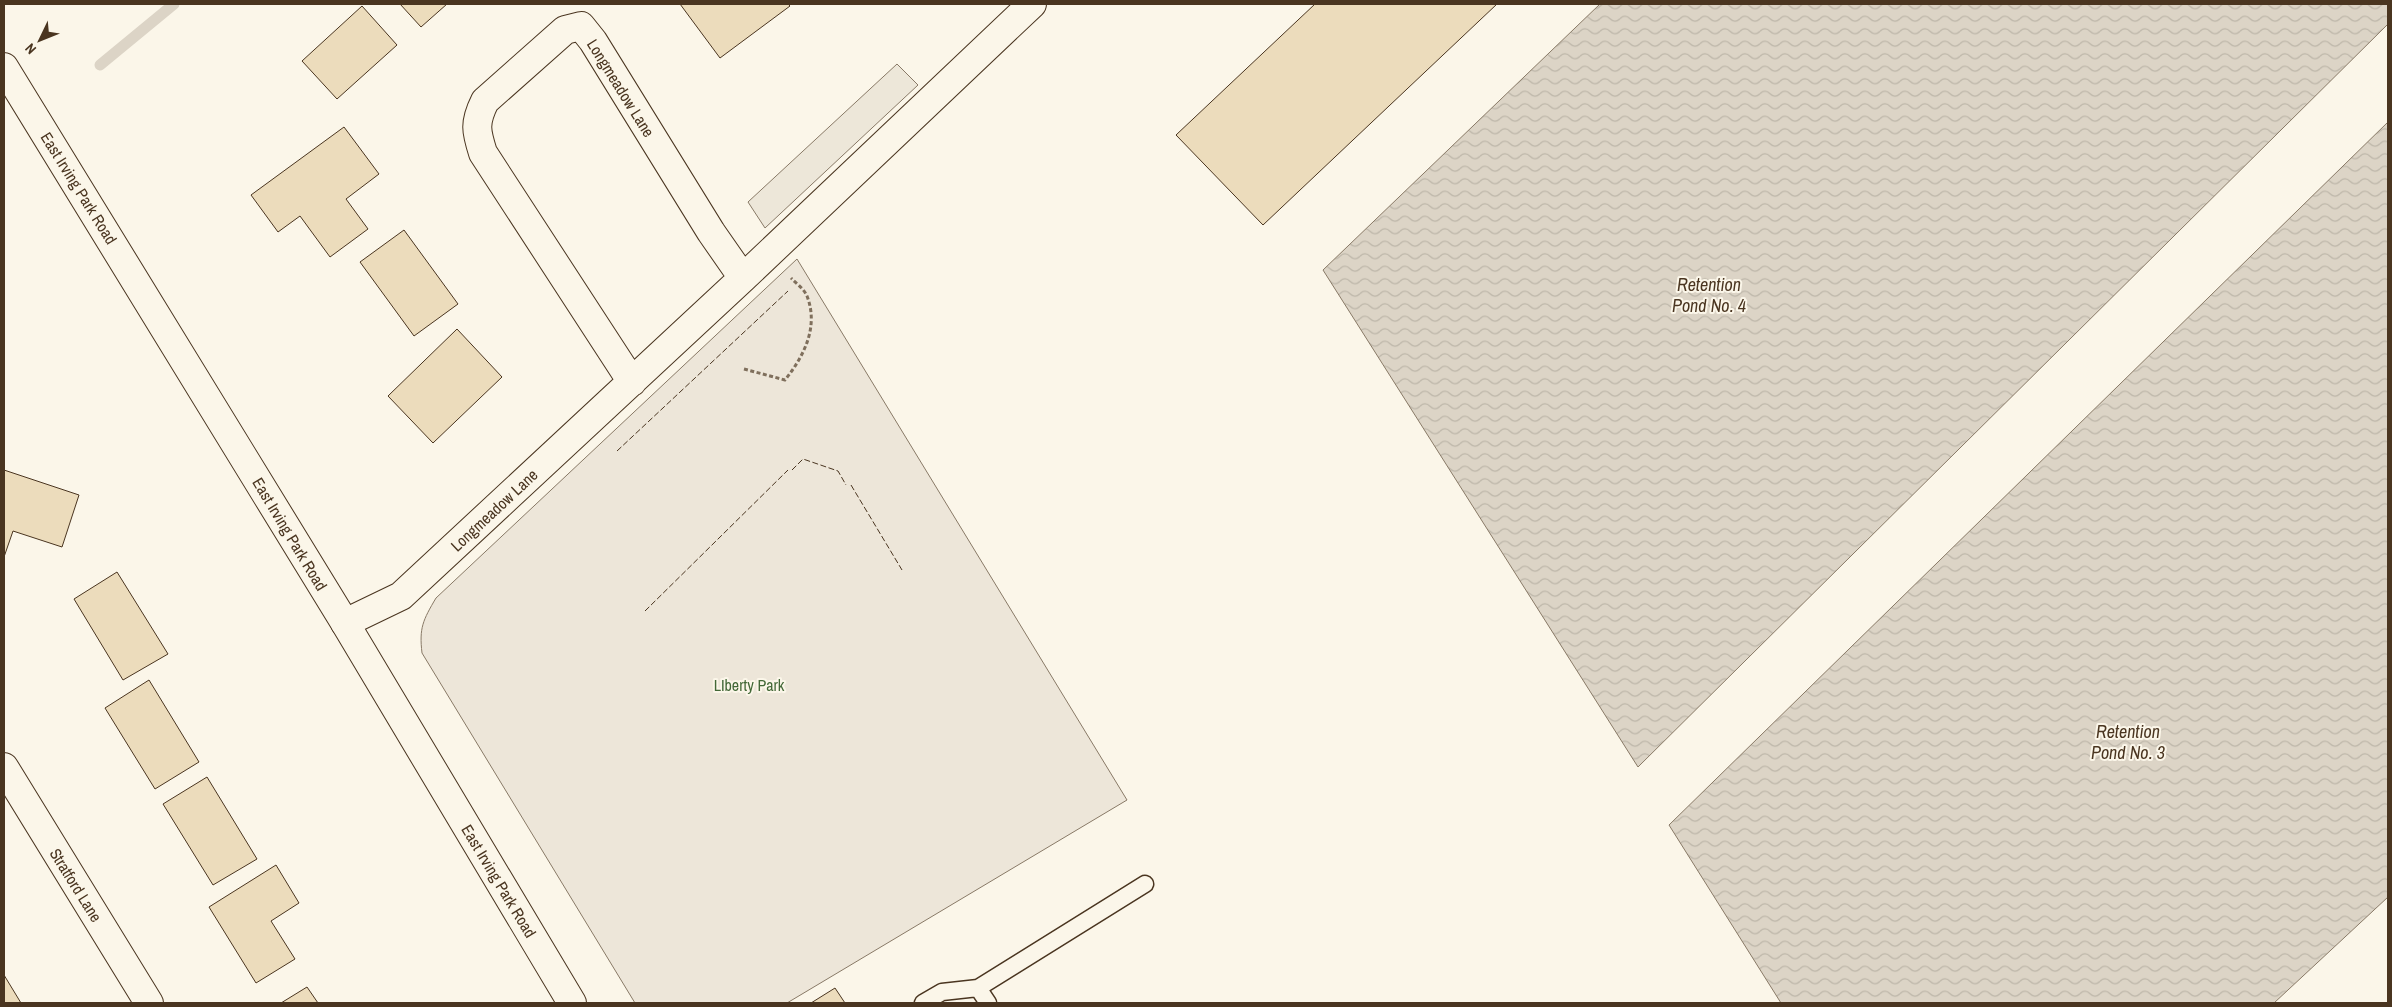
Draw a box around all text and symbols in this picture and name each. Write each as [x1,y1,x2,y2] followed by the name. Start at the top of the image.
[15,15,65,65] north arrow
[582,35,660,141] street label: Longmeadow Lane
[21,40,40,58] text: N
[36,128,122,248] street label: East Irving Park Road
[1672,272,1746,318] water label: Retention Pond No. 4
[446,464,542,556] street label: Longmeadow Lane
[248,473,332,595] street label: East Irving Park Road
[714,674,785,696] park label: LIberty Park
[2091,719,2165,765] water label: Retention Pond No. 3
[457,820,541,942] street label: East Irving Park Road
[45,844,107,926] street label: Stratford Lane

